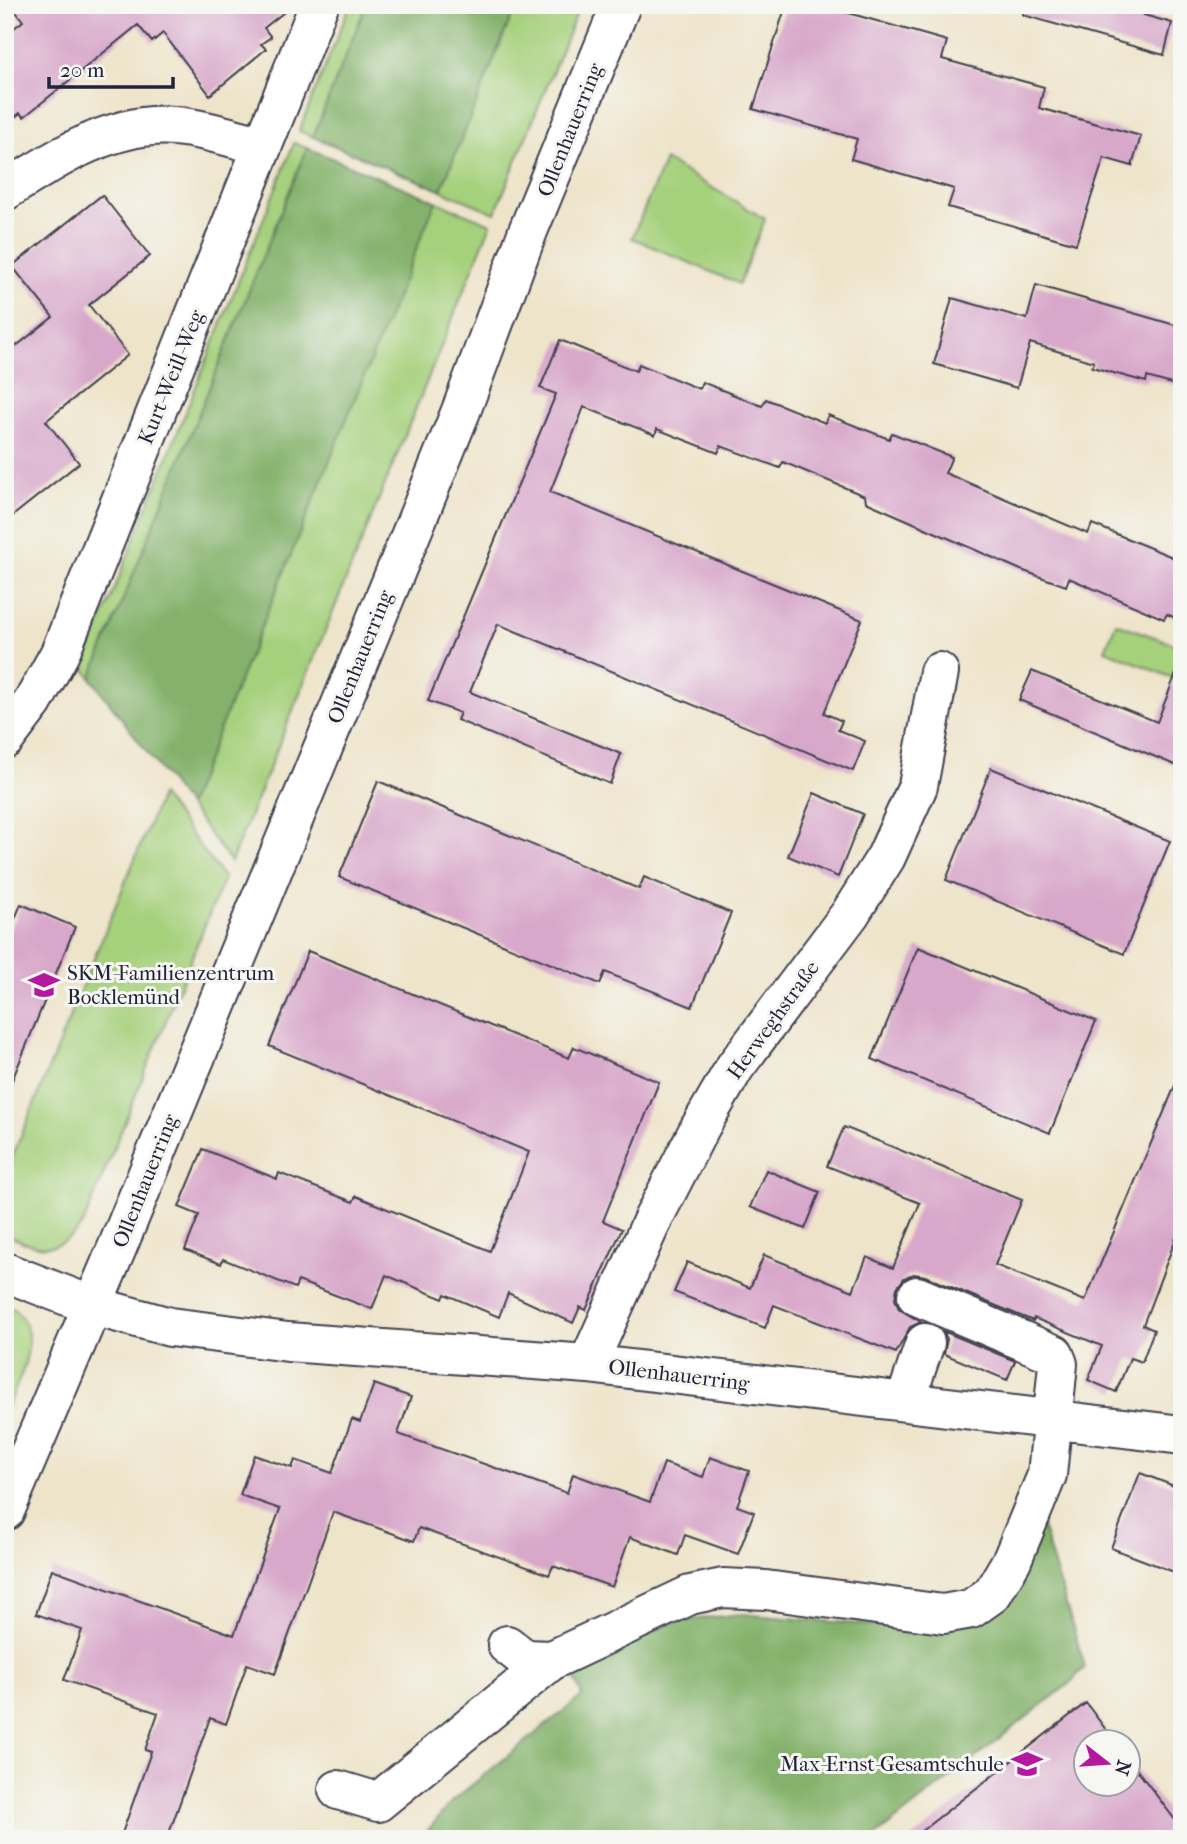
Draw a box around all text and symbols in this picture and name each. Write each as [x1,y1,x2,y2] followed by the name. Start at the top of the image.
[49,46,173,90] scale bar
[60,58,105,82] text: 20 m
[532,59,608,200] street label: Ollenhauerring
[133,306,209,448] street label: Kurt-Weill-Weg
[322,586,398,727] street label: Ollenhauerring
[722,956,824,1084] street label: Herweghstraße
[67,961,275,1009] place label: SKM-Familienzentrum Bocklemünd
[27,968,61,1002] school or university icon: SKM-Familienzentrum Bocklemünd
[107,1110,183,1251] street label: Ollenhauerring
[607,1354,752,1396] street label: Ollenhauerring
[1072,1728,1142,1798] north arrow
[1010,1747,1044,1781] school or university icon: Max-Ernst-Gesamtschule
[780,1752,1004,1776] place label: Max-Ernst-Gesamtschule
[1110,1758,1135,1778] text: N

